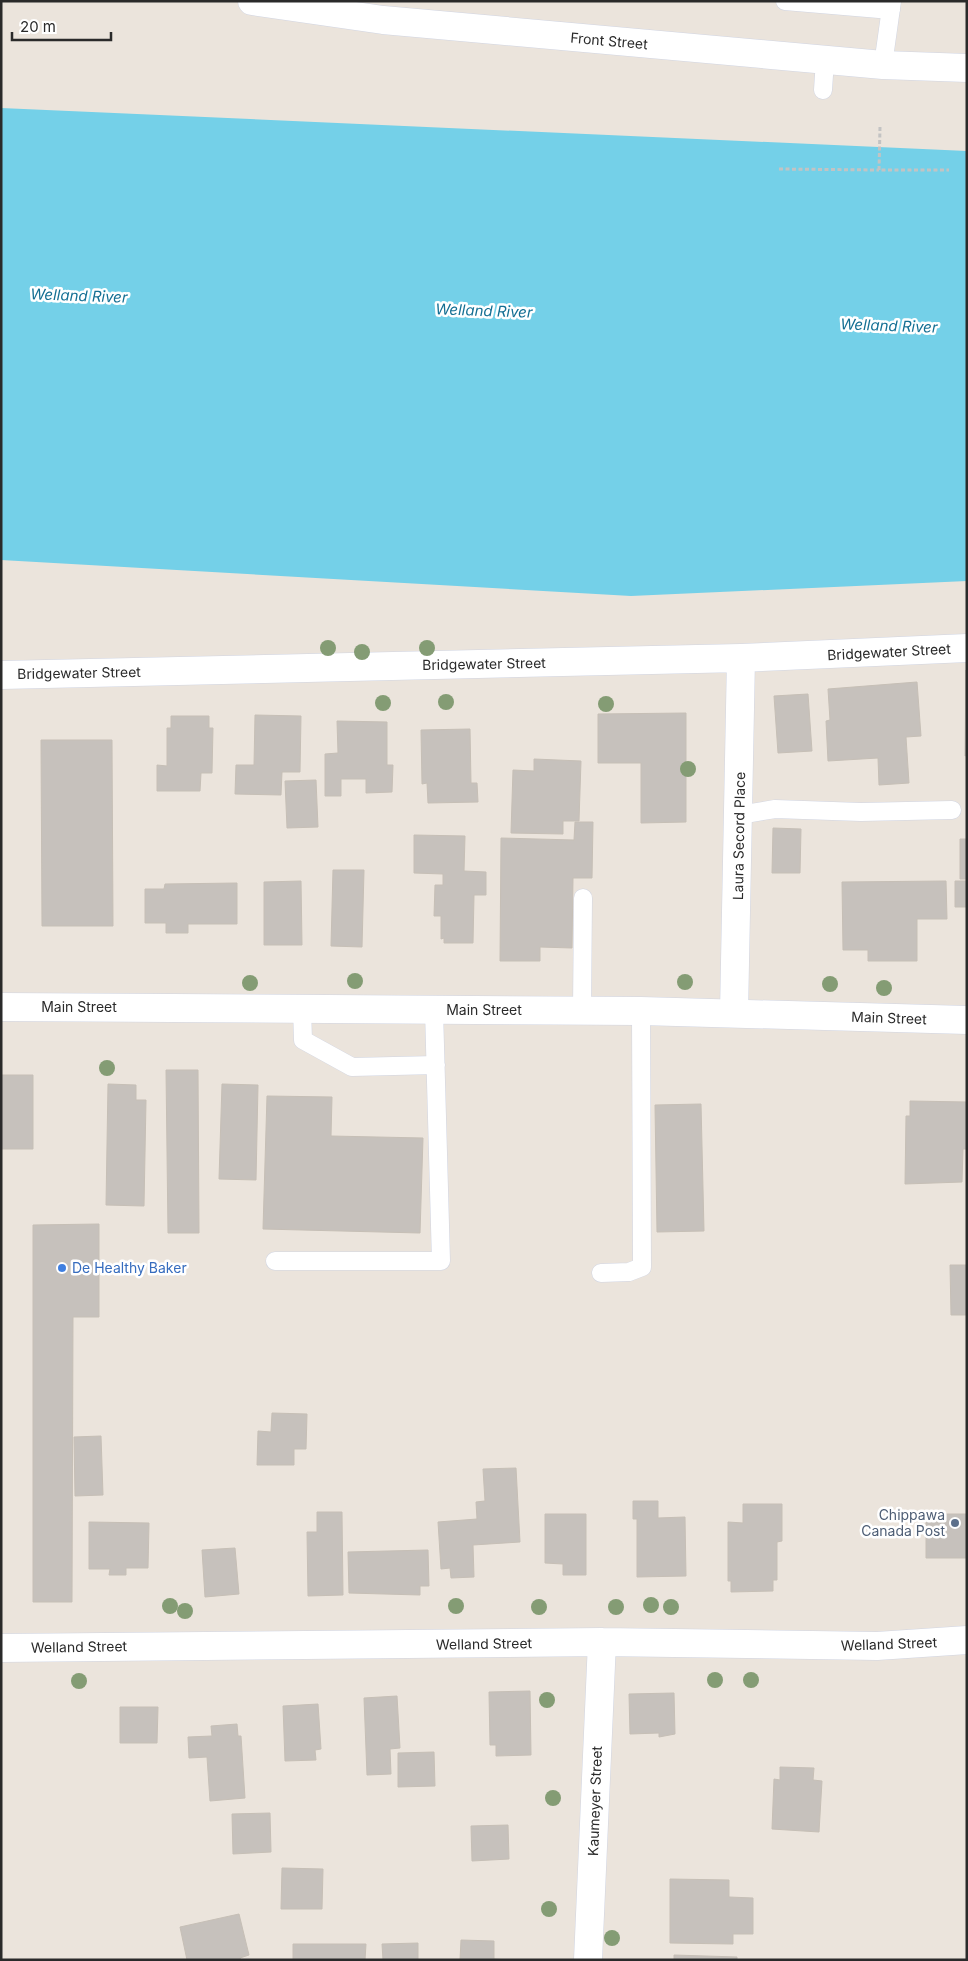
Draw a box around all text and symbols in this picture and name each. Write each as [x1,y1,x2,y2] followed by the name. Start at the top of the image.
[12,10,111,42] scale bar
[20,17,56,36] text: 20 m
[570,29,649,52] street label: Front Street
[30,284,128,307] water label: Welland River
[435,299,533,322] water label: Welland River
[840,314,938,337] water label: Welland River
[827,640,952,663] street label: Bridgewater Street
[422,654,546,673] street label: Bridgewater Street
[17,663,141,682] street label: Bridgewater Street
[729,772,748,900] street label: Laura Secord Place
[41,998,117,1015] street label: Main Street
[446,1001,522,1018] street label: Main Street
[851,1008,928,1027] street label: Main Street
[72,1259,187,1276] place label: De Healthy Baker
[56,1262,68,1274] marker: De Healthy Baker
[861,1506,945,1539] place label: Chippawa Canada Post
[949,1517,961,1529] marker: Chippawa Canada Post
[841,1633,938,1654] street label: Welland Street
[436,1634,533,1653] street label: Welland Street
[31,1637,128,1656] street label: Welland Street
[584,1745,605,1856] street label: Kaumeyer Street

